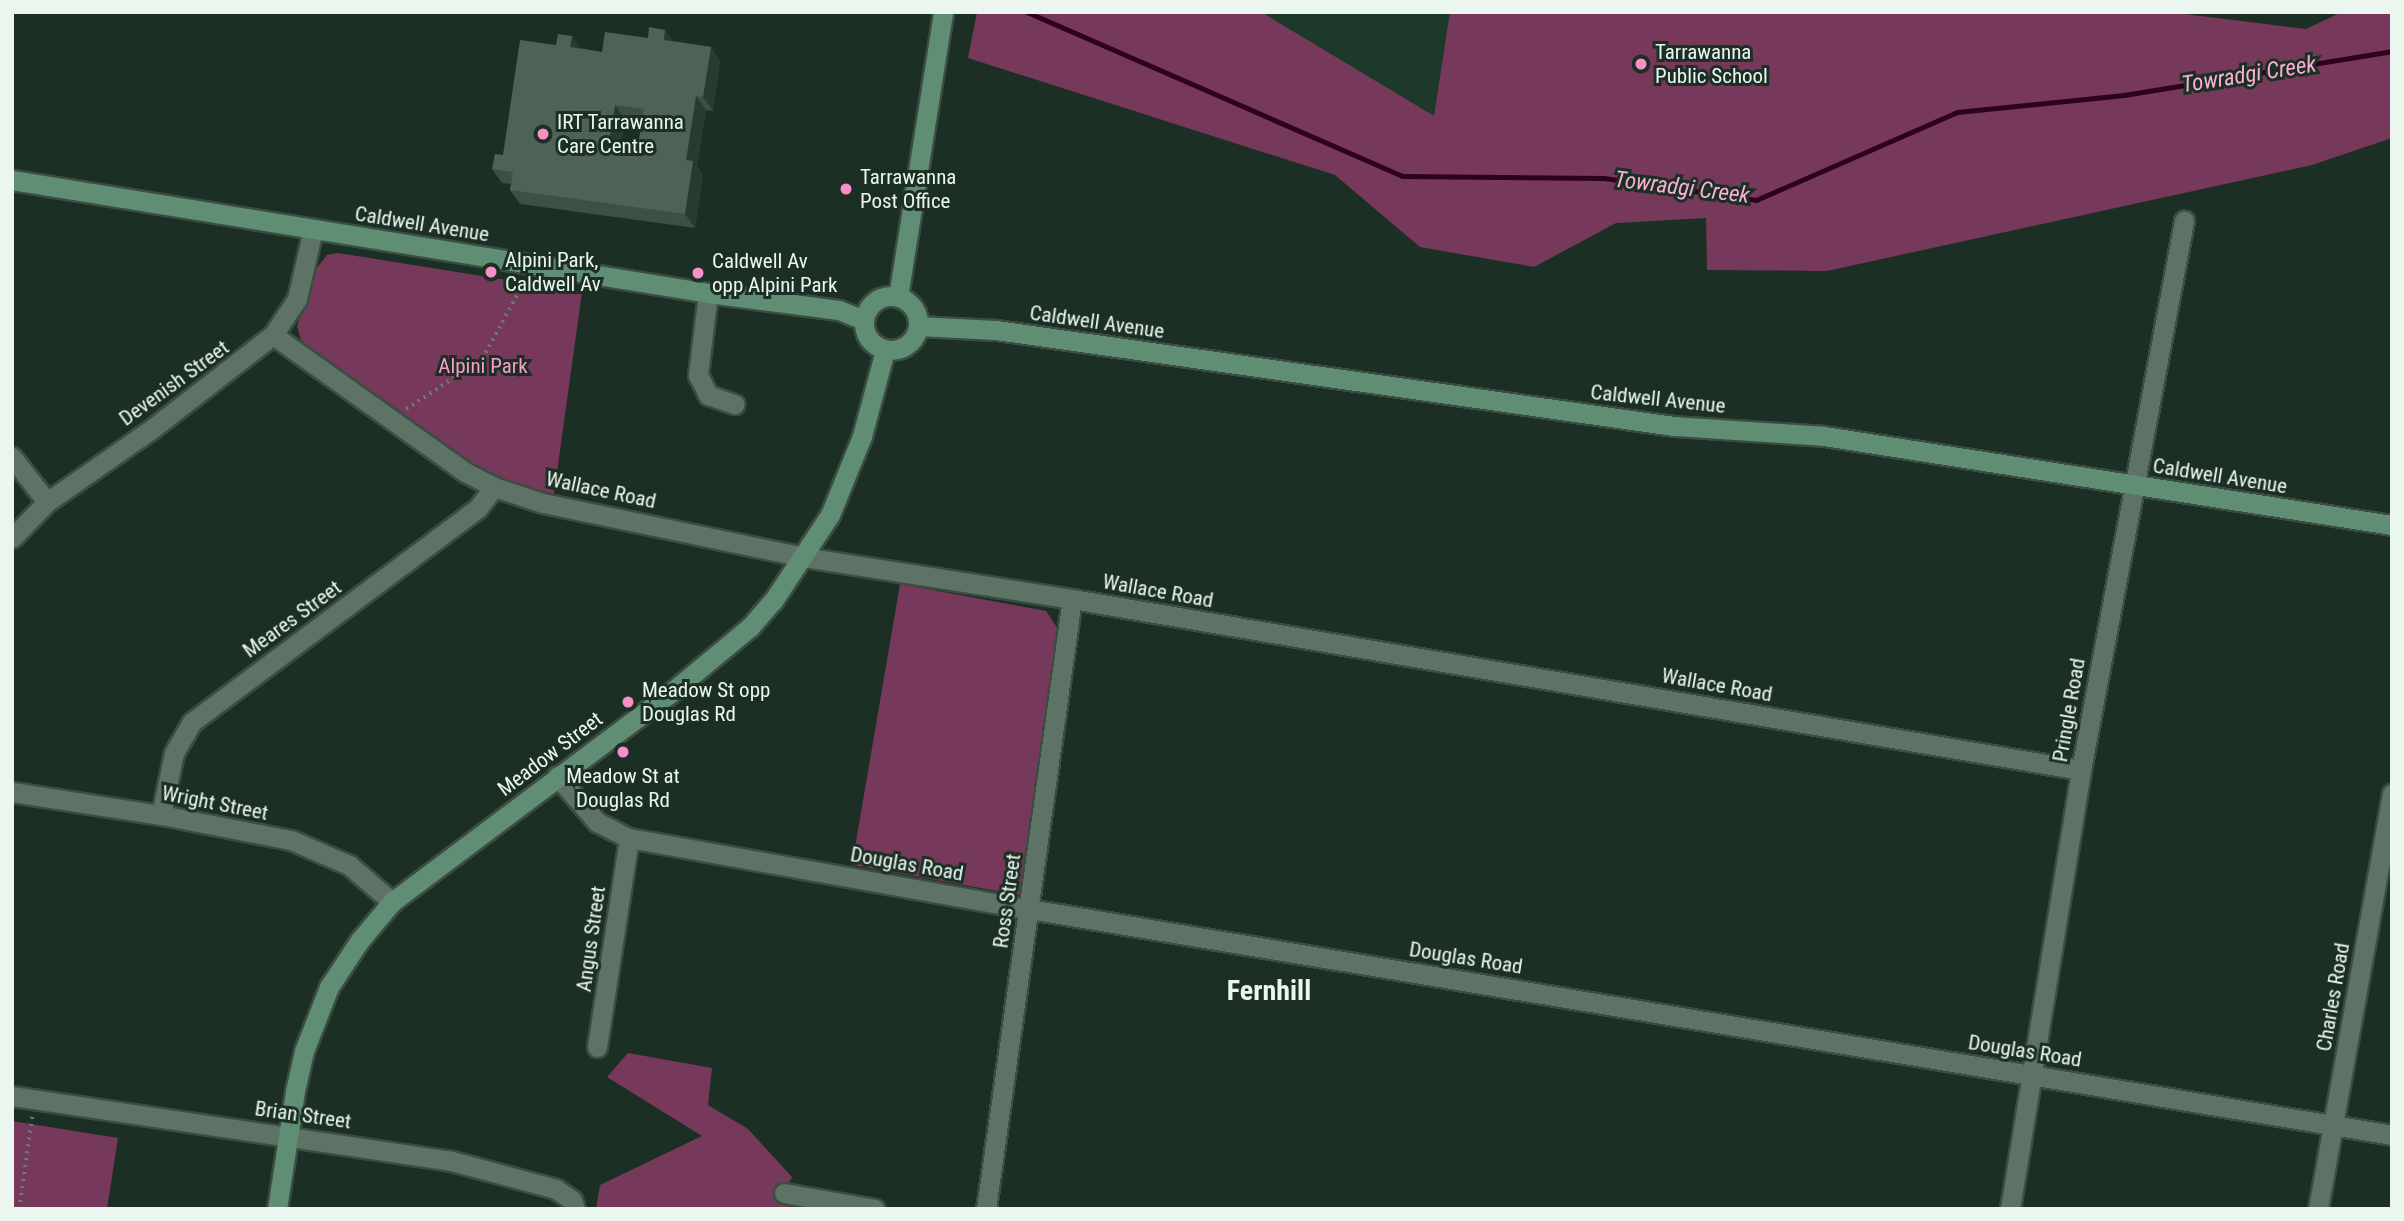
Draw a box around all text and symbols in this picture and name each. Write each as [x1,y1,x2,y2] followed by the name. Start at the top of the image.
[1655,39,1768,89] place label: Tarrawanna Public School
[2180,51,2318,99] water label: Towradgi Creek
[1633,56,1649,72] marker: Tarrawanna Public School
[557,109,685,159] place label: IRT Tarrawanna Care Centre
[535,126,551,142] marker: IRT Tarrawanna Care Centre
[860,164,956,214] place label: Tarrawanna Post Office
[1613,166,1751,210] water label: Towradgi Creek
[838,181,854,197] marker: Tarrawanna Post Office
[353,201,491,247] street label: Caldwell Avenue
[505,247,601,297] place label: Alpini Park, Caldwell Av
[712,248,837,298] place label: Caldwell Av opp Alpini Park
[483,264,499,280] marker: Alpini Park, Caldwell Av
[690,265,706,281] marker: Caldwell Av opp Alpini Park
[1028,300,1166,344] street label: Caldwell Avenue
[114,335,234,431] street label: Devenish Street
[438,353,528,379] park label: Alpini Park
[1589,379,1727,419] street label: Caldwell Avenue
[2151,453,2289,499] street label: Caldwell Avenue
[544,466,658,514] street label: Wallace Road
[1101,569,1215,613] street label: Wallace Road
[238,575,346,663] street label: Meares Street
[2047,656,2091,764] street label: Pringle Road
[1660,663,1774,707] street label: Wallace Road
[642,677,770,727] place label: Meadow St opp Douglas Rd
[620,694,636,710] marker: Meadow St opp Douglas Rd
[493,707,607,801] street label: Meadow Street
[615,744,631,760] marker: Meadow St at Douglas Rd
[566,763,680,813] place label: Meadow St at Douglas Rd
[160,780,270,826] street label: Wright Street
[848,842,966,886] street label: Douglas Road
[988,852,1026,950] street label: Ross Street
[571,885,611,993] street label: Angus Street
[1407,937,1525,979] street label: Douglas Road
[2311,941,2355,1053] street label: Charles Road
[1227,974,1311,1008] district label: Fernhill
[1966,1030,2084,1072] street label: Douglas Road
[253,1096,353,1134] street label: Brian Street

